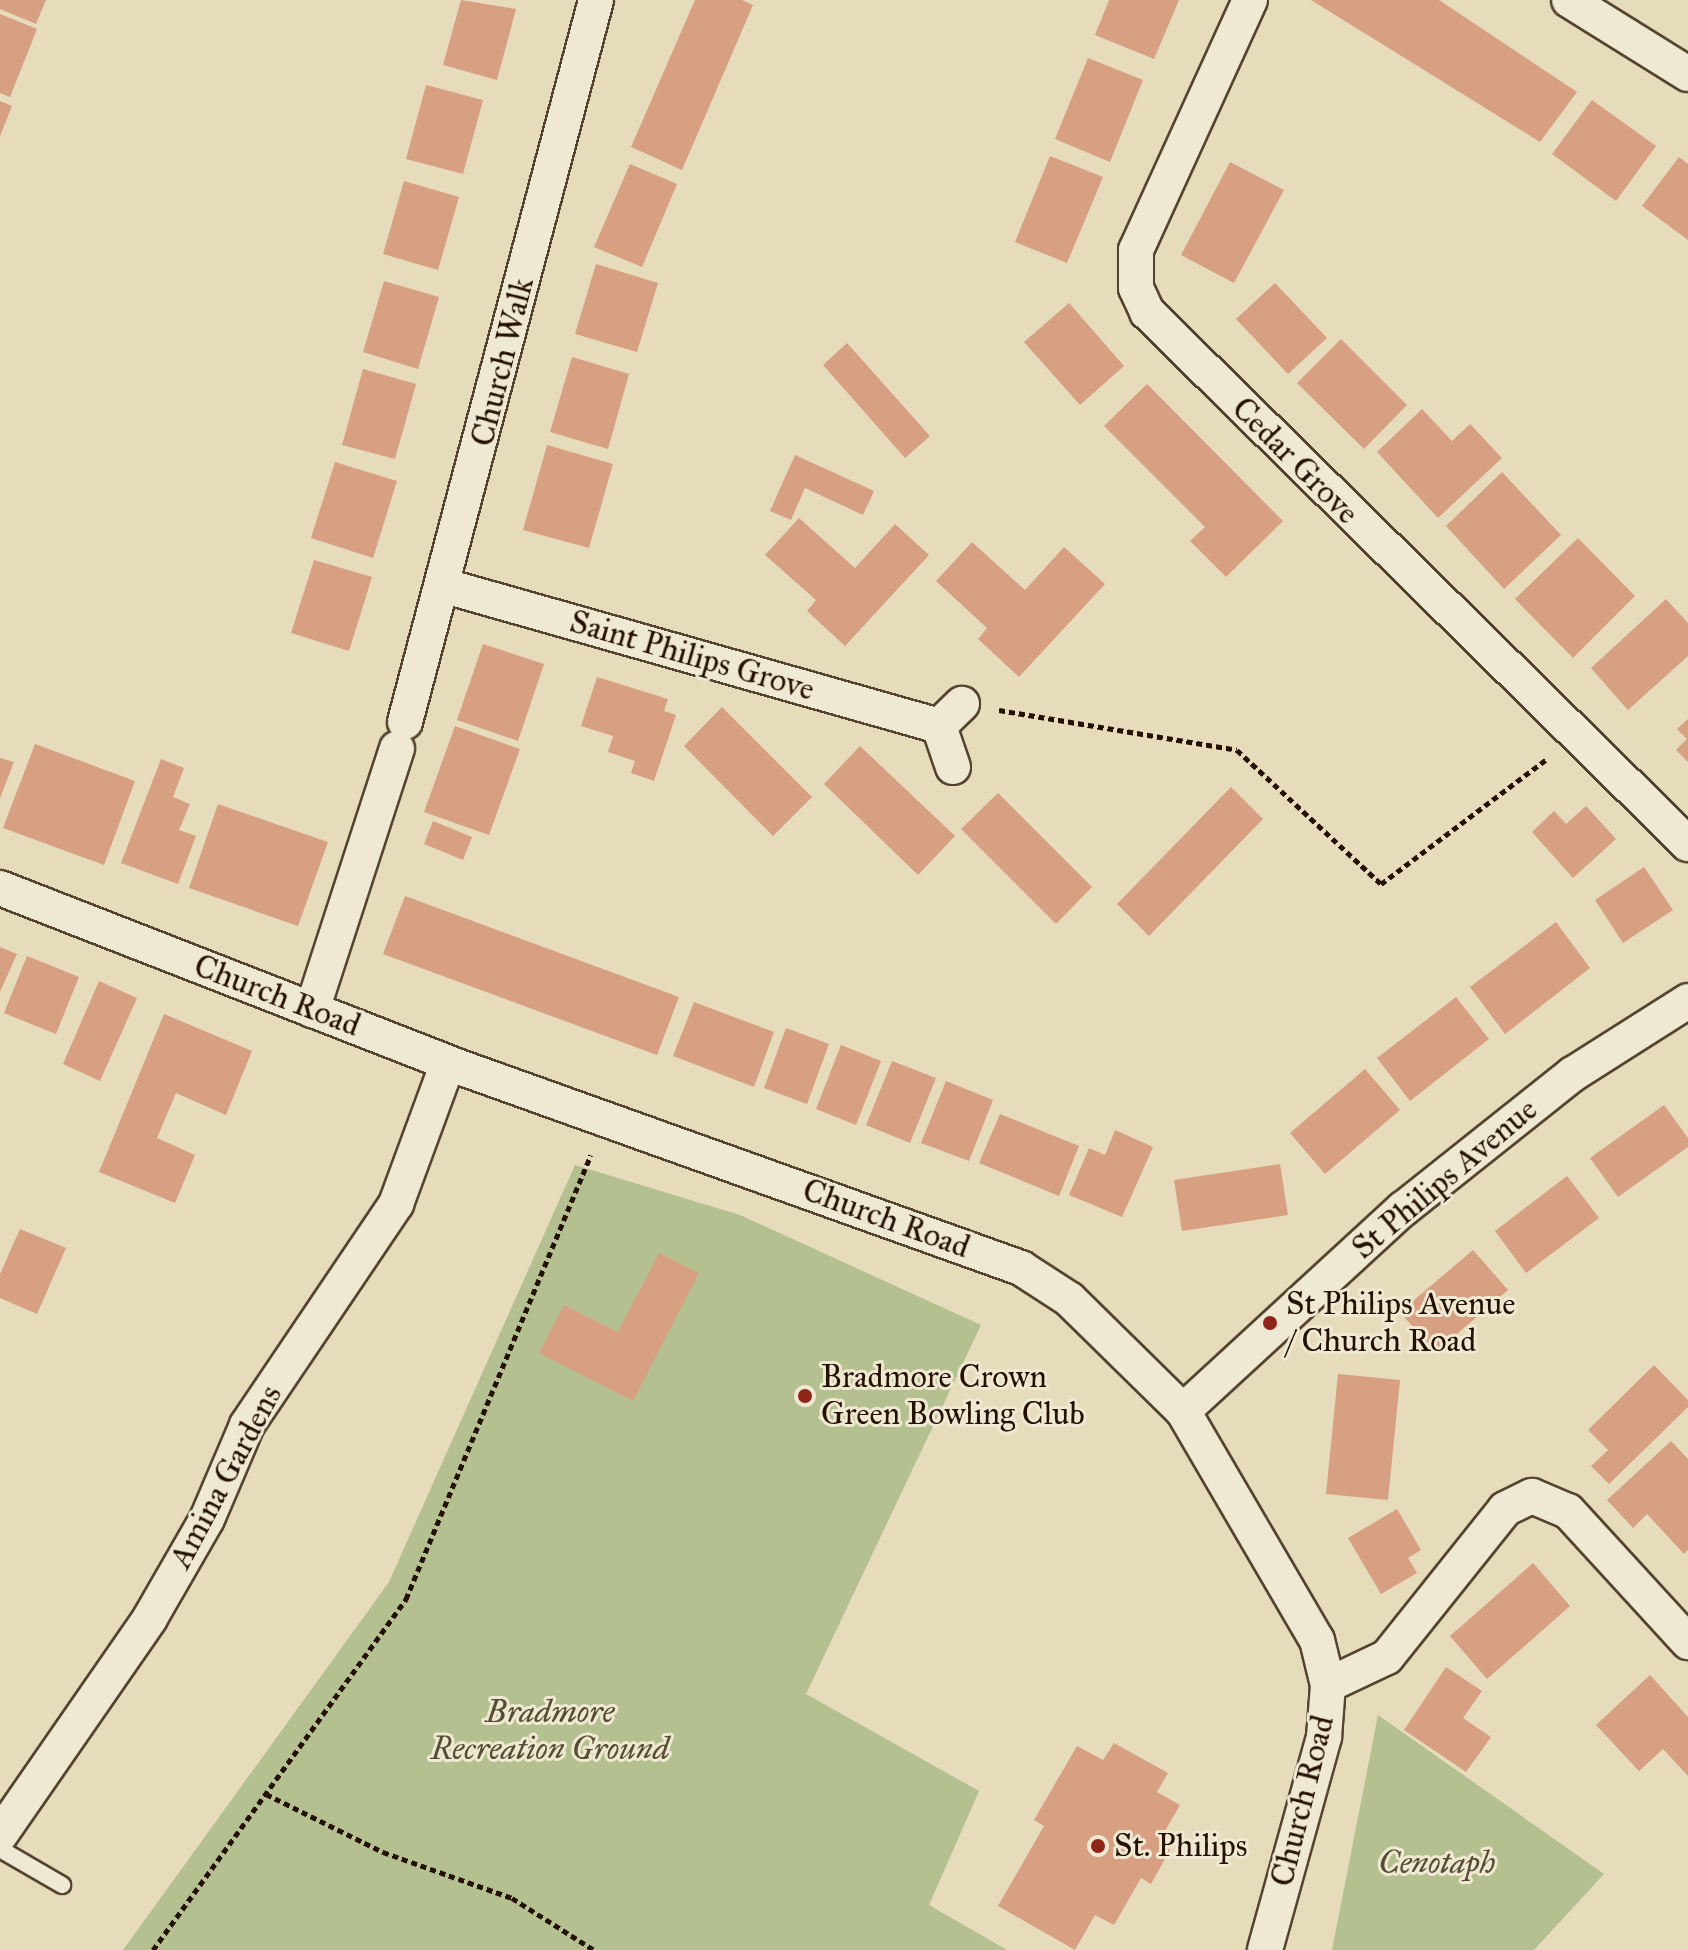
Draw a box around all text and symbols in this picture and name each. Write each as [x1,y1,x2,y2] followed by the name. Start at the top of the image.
[464,274,542,450] street label: Church Walk
[1224,390,1366,532] street label: Cedar Grove
[565,603,819,709] street label: Saint Philips Grove
[189,947,365,1045] street label: Church Road
[1345,1090,1545,1268] street label: St Philips Avenue
[797,1171,975,1267] street label: Church Road
[1286,1286,1516,1361] place label: St Philips Avenue / Church Road
[1261,1314,1279,1332] marker: St Philips Avenue / Church Road
[821,1359,1085,1434] place label: Bradmore Crown Green Bowling Club
[162,1379,290,1575] street label: Amina Gardens
[796,1387,814,1405] marker: Bradmore Crown Green Bowling Club
[431,1694,669,1769] park label: Bradmore Recreation Ground
[1263,1712,1343,1890] street label: Church Road
[1114,1827,1247,1865] place label: St. Philips
[1089,1837,1107,1855] marker: St. Philips
[1379,1844,1495,1882] park label: Cenotaph

